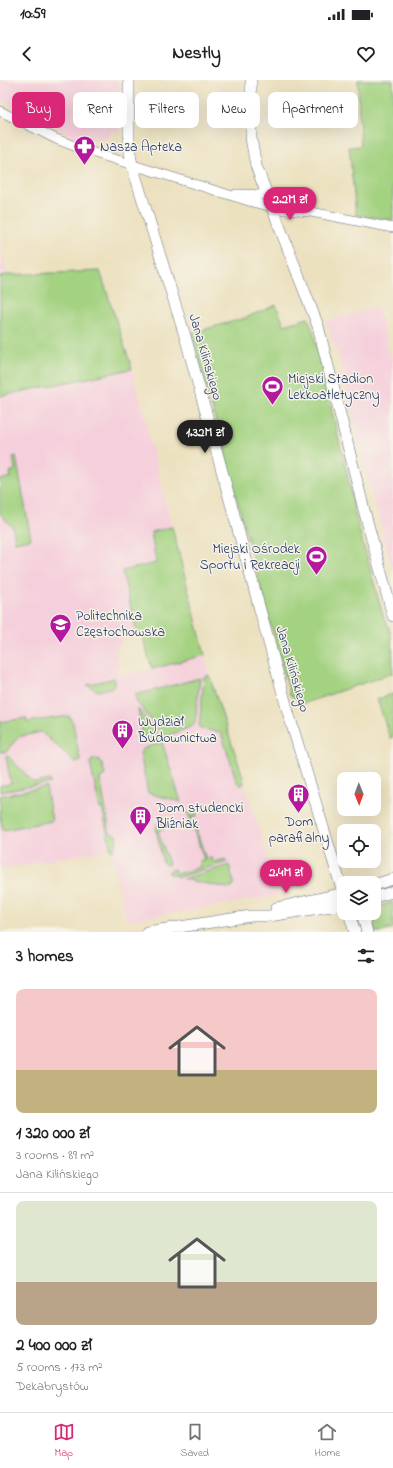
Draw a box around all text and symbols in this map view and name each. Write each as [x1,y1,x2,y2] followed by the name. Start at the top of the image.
[20,3,46,25] text: 10:59
[172,41,221,67] text: Nestly
[16,43,38,65] icon: back
[355,43,377,65] icon: heart
[12,92,65,128] chip: Buy
[73,92,127,128] chip: Rent
[135,92,199,128] chip: Filters
[207,92,260,128] chip: New
[268,92,358,128] chip: Apartment
[71,134,97,167] pharmacy icon: Nasza Apteka
[100,137,182,158] place label: Nasza Apteka
[253,187,327,221] pin: 2.2M zł
[272,190,308,209] text: 2.2M zł
[182,311,227,403] street label: Jana Kilińskiego
[288,369,380,407] place label: Miejski Stadion Lekkoatletyczny
[259,374,285,407] sports icon: Miejski Stadion Lekkoatletyczny
[164,420,246,454] pin: 1.32M zł
[186,423,224,442] text: 1.32M zł
[200,539,301,576] place label: Miejski Ośrodek Sportu i Rekreacji
[303,544,329,577] sports icon: Miejski Ośrodek Sportu i Rekreacji
[76,606,165,643] place label: Politechnika Częstochowska
[47,611,73,644] school or university icon: Politechnika Częstochowska
[269,623,314,715] street label: Jana Kilińskiego
[137,712,217,749] place label: Wydział Budownictwa
[110,717,136,750] building icon: Wydział Budownictwa
[337,772,381,816] north arrow
[337,772,381,920] map controls
[286,781,312,814] building icon: Dom parafialny
[155,798,244,835] place label: Dom studencki Bliźniak
[127,803,153,836] building icon: Dom studencki Bliźniak
[269,812,330,850] place label: Dom parafialny
[337,824,381,868] button: locate
[249,860,323,894] pin: 2.4M zł
[269,863,303,882] text: 2.4M zł
[337,876,381,920] button: layers
[16,944,74,969] text: 3 homes
[355,945,377,967] icon: filters
[161,1015,233,1087] icon: home
[16,1121,90,1146] text: 1 320 000 zł
[16,1146,94,1165] text: 3 rooms · 89 m²
[16,1165,99,1184] text: Jana Kilińskiego
[161,1227,233,1299] icon: home
[16,1333,92,1358] text: 2 400 000 zł
[16,1358,102,1377] text: 5 rooms · 173 m²
[16,1377,88,1396] text: Dekabrystów
[53,1421,75,1461] tab: Map
[180,1421,209,1461] tab: Saved
[315,1421,340,1461] tab: Home

